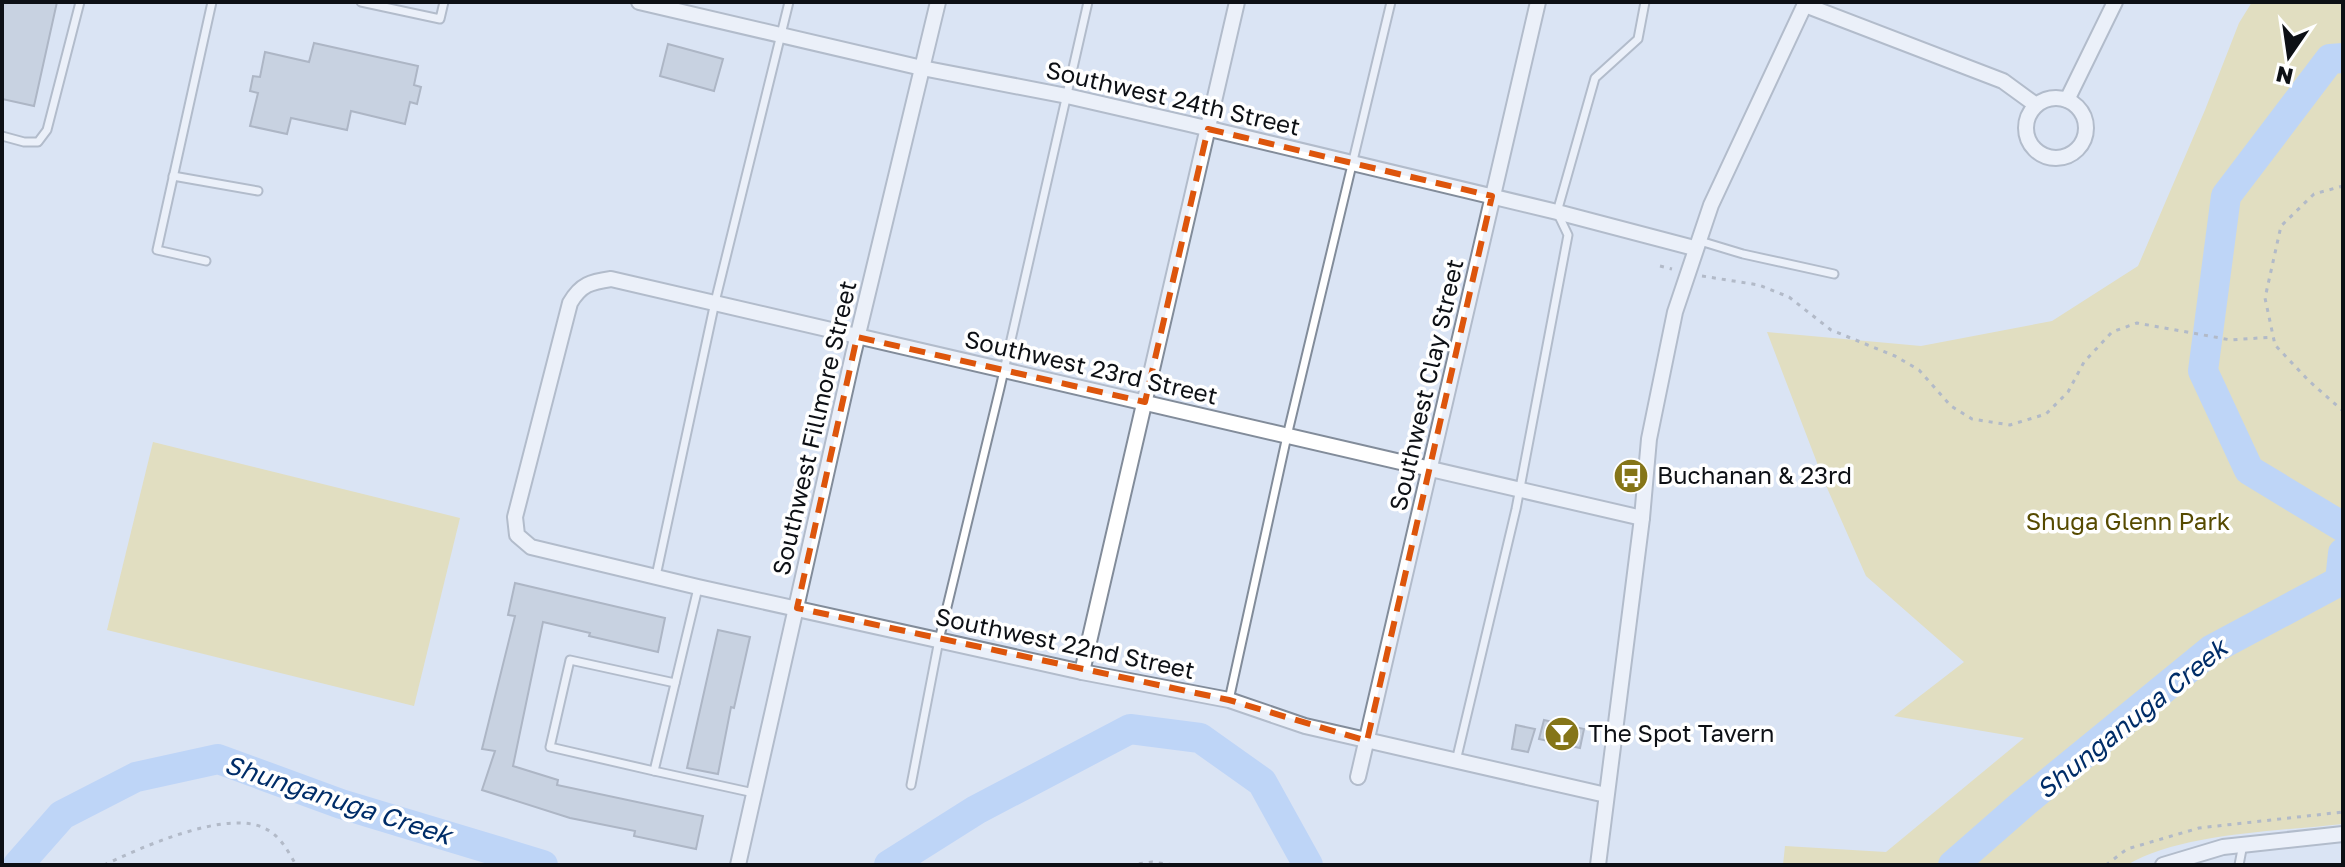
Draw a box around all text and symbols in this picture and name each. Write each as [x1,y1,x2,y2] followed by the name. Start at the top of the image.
[2249,16,2329,96] north arrow
[1043,54,1303,141] street label: Southwest 24th Street
[2273,61,2296,91] text: N
[1382,256,1469,513] street label: Southwest Clay Street
[765,277,862,578] street label: Southwest Fillmore Street
[962,323,1221,410] street label: Southwest 23rd Street
[1612,457,1650,495] bus stop icon: Buchanan & 23rd
[1657,460,1852,489] place label: Buchanan & 23rd
[2026,506,2230,535] park label: Shuga Glenn Park
[933,601,1198,684] street label: Southwest 22nd Street
[2030,631,2235,805] water label: Shunganuga Creek
[1543,715,1581,753] bar icon: The Spot Tavern
[1588,718,1774,747] place label: The Spot Tavern
[221,748,458,851] water label: Shunganuga Creek

